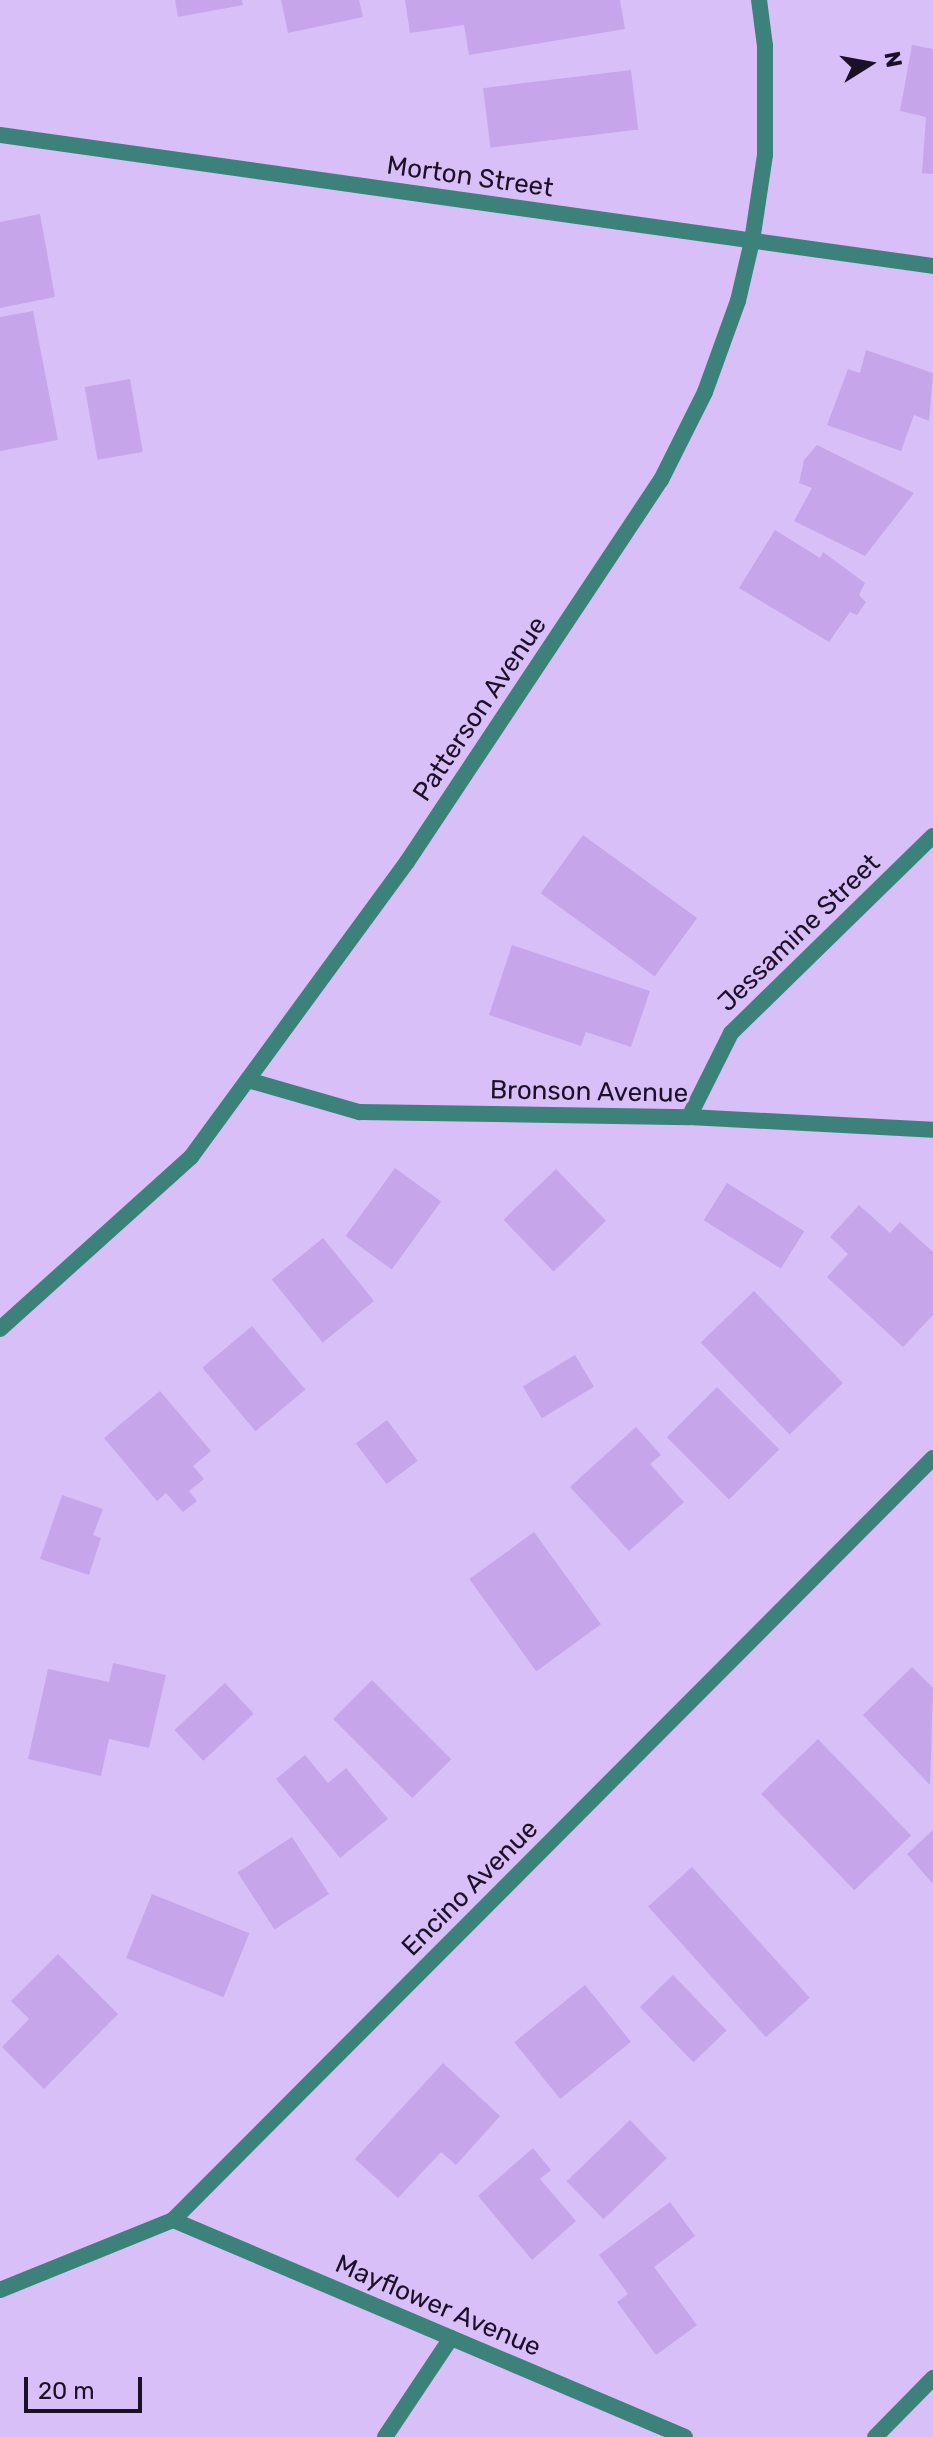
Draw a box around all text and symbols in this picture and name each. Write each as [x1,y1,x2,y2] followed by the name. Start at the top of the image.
[829,24,909,104] north arrow
[878,49,908,70] text: N
[385,150,555,204] street label: Morton Street
[406,610,554,808] street label: Patterson Avenue
[711,848,887,1018] street label: Jessamine Street
[489,1075,689,1109] street label: Bronson Avenue
[395,1813,545,1963] street label: Encino Avenue
[330,2248,546,2364] street label: Mayflower Avenue
[28,2361,146,2411] scale bar
[38,2377,95,2405] text: 20 m

